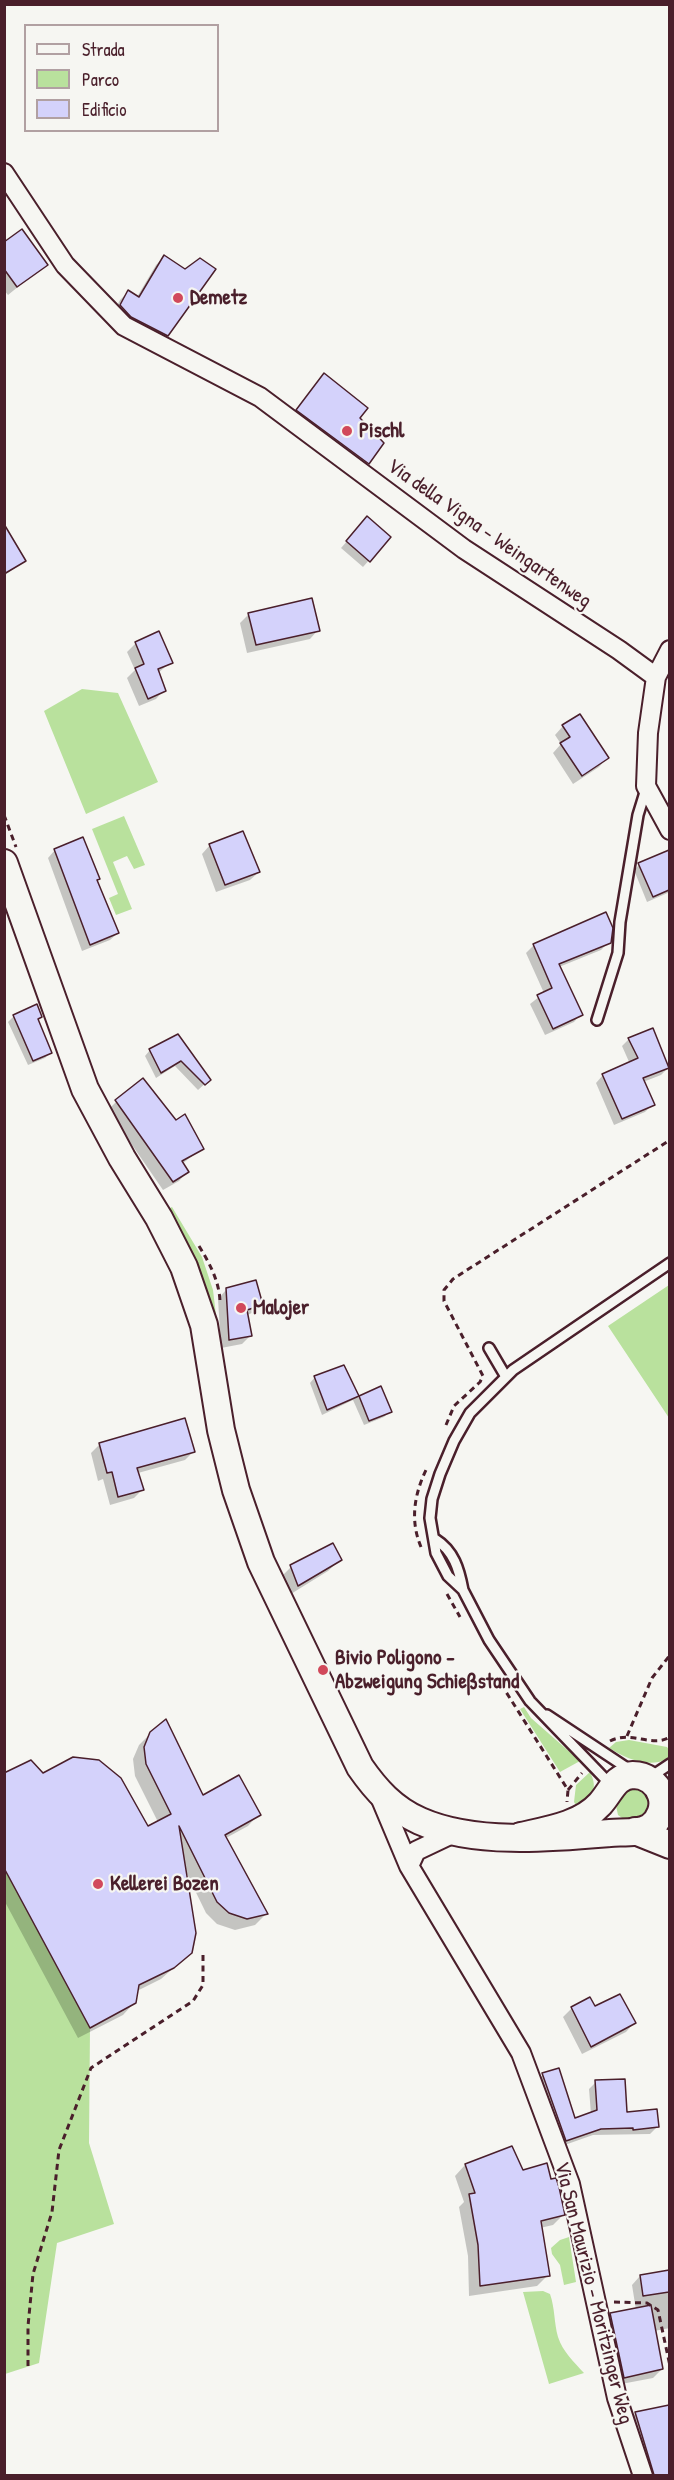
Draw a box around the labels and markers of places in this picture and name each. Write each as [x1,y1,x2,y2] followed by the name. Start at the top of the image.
[190,285,247,311] place label: Demetz
[171,291,185,305] marker: Demetz
[359,418,404,444] place label: Pischl
[340,424,354,438] marker: Pischl
[253,1295,309,1321] place label: Malojer
[234,1301,248,1315] marker: Malojer
[335,1645,519,1695] place label: Bivio Poligono - Abzweigung Schießstand
[316,1663,330,1677] marker: Bivio Poligono - Abzweigung Schießstand
[110,1871,219,1897] place label: Kellerei Bozen
[91,1877,105,1891] marker: Kellerei Bozen

